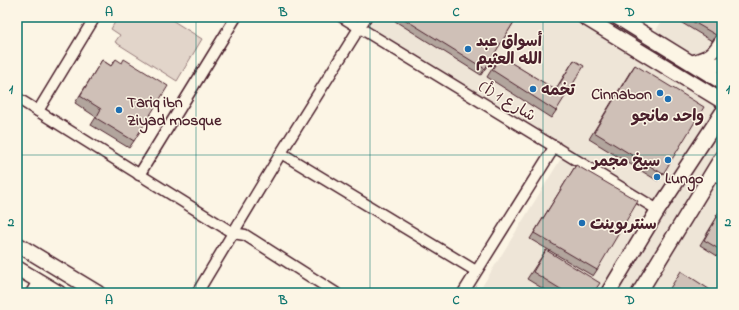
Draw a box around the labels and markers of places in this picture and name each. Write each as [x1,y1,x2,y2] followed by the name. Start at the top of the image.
[476,30,543,72] place label: أسواق عبد الله العثيم
[463,44,473,54] marker: أسواق عبد الله العثيم
[541,79,576,103] place label: تخمه
[591,83,652,107] place label: Cinnabon
[528,84,538,94] marker: تخمه
[655,88,665,98] marker: Cinnabon
[127,91,222,134] place label: Tariq ibn Ziyad mosque
[663,94,673,104] marker: واحد مانجو
[114,105,124,115] marker: Tariq ibn Ziyad mosque
[631,105,704,129] place label: واحد مانجو
[590,150,660,174] place label: سيخ مجمر
[663,155,673,165] marker: سيخ مجمر
[665,167,703,192] place label: Lungo
[652,172,662,182] marker: Lungo
[590,213,657,237] place label: سنتربوينت
[577,218,587,228] marker: سنتربوينت

